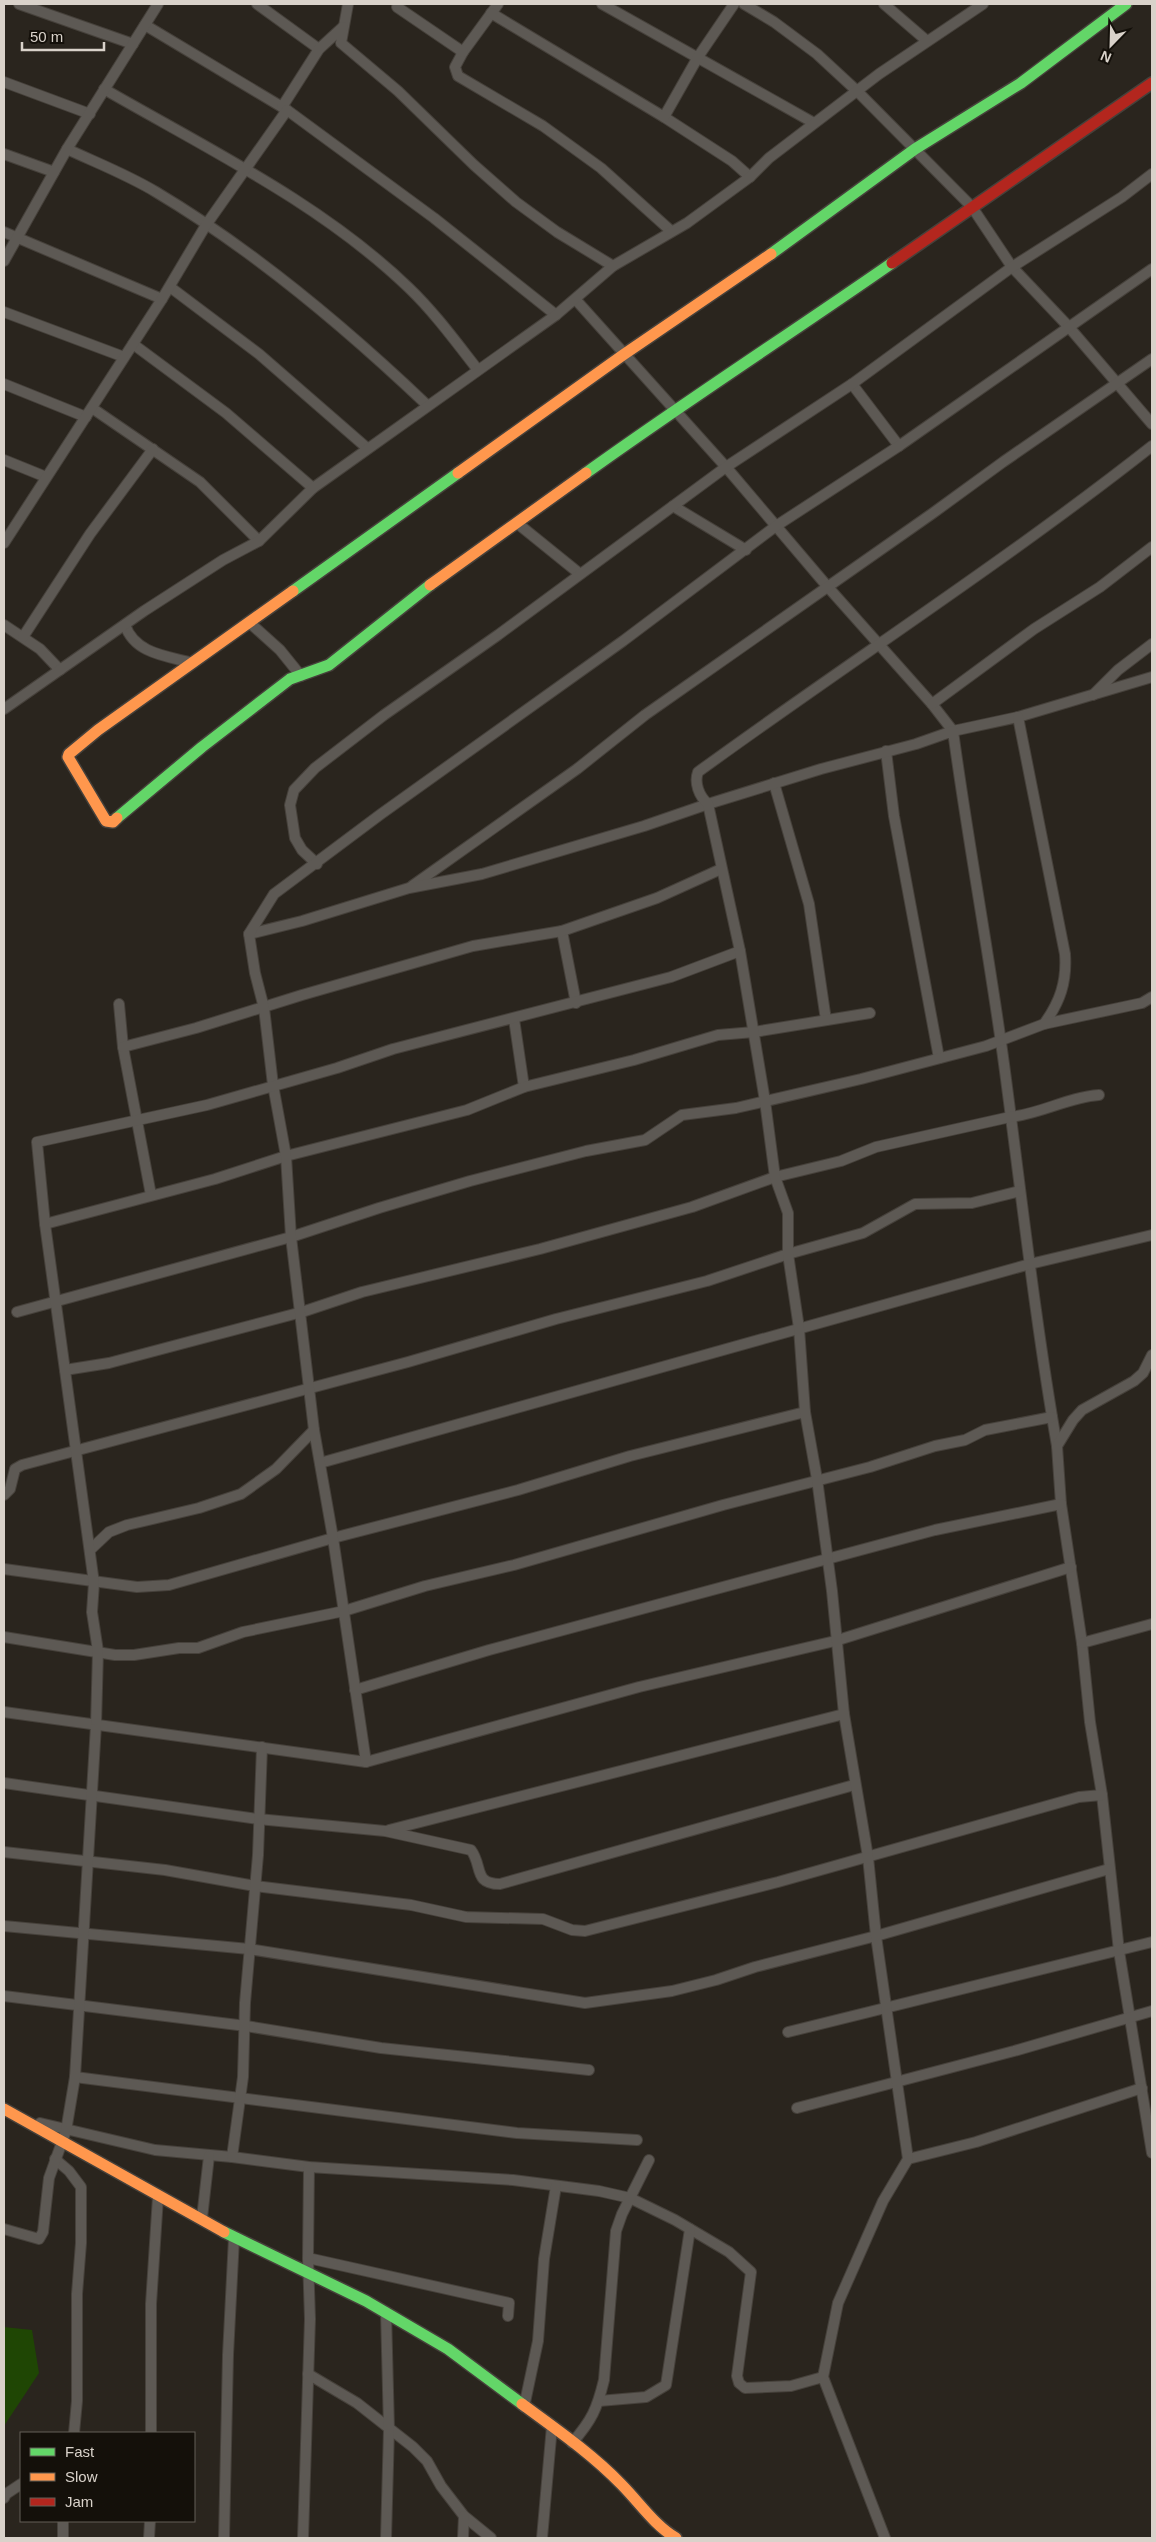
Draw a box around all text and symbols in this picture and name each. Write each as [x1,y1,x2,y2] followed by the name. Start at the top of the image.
[22,20,105,52] scale bar
[1086,20,1136,70] north arrow
[30,28,63,45] text: 50 m
[1098,48,1114,66] text: N
[20,2432,195,2522] legend
[65,2443,95,2460] text: Fast
[65,2468,98,2485] text: Slow
[65,2493,93,2510] text: Jam

